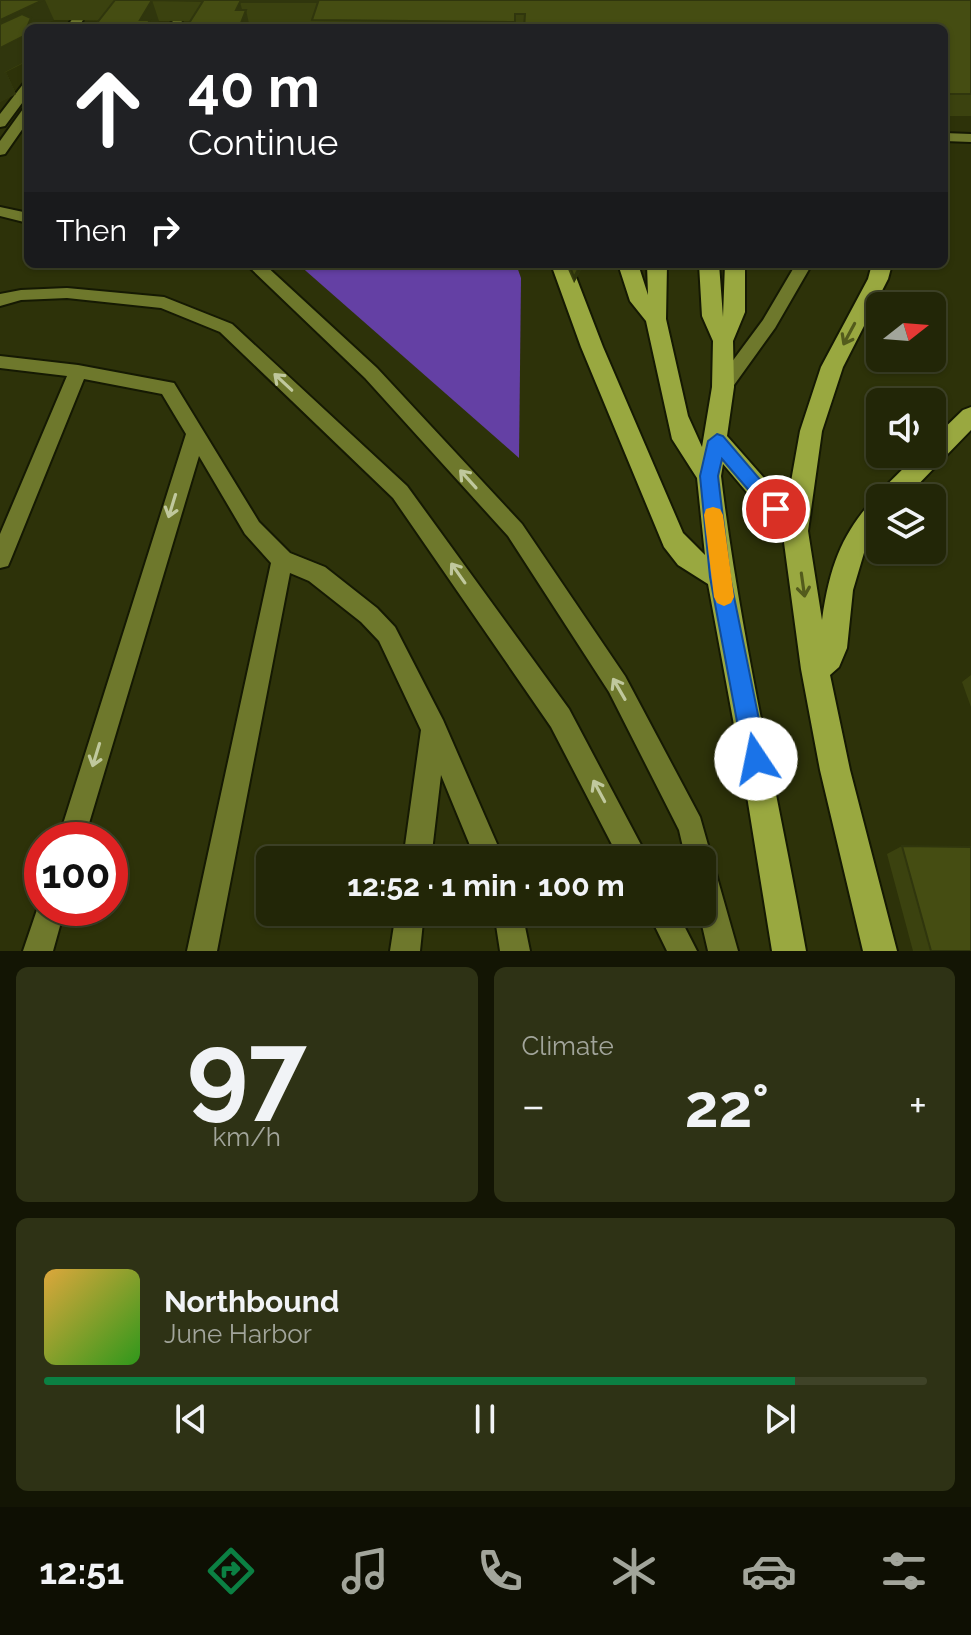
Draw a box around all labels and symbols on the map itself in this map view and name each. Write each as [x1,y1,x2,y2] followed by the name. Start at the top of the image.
[866,292,946,372] north arrow
[841,322,857,346] one-way arrow
[273,372,293,391] one-way arrow
[459,469,477,489] one-way arrow
[742,475,810,543] pin
[164,494,179,519] one-way arrow
[450,562,466,584] one-way arrow
[796,572,811,597] one-way arrow
[611,678,627,701] one-way arrow
[714,717,798,801] position arrow
[88,741,103,767] one-way arrow
[590,779,606,803] one-way arrow
[24,822,128,926] speed limit sign: 100

